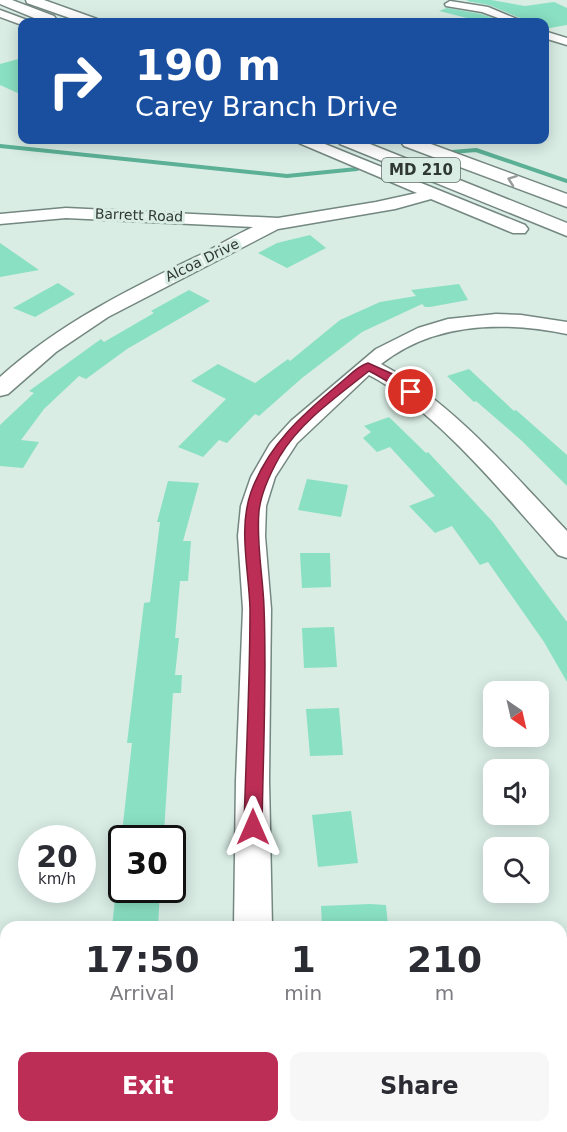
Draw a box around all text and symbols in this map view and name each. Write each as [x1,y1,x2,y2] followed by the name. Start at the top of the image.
[135,41,281,90] text: 190 m
[36,42,114,120] icon: right
[135,91,398,122] text: Carey Branch Drive
[382,158,460,182] road number: MD 210
[507,175,518,188] one-way arrow
[95,205,183,225] street label: Barrett Road
[162,235,242,285] street label: Alcoa Drive
[385,366,436,417] pin
[394,375,427,408] icon: arrive
[483,681,549,747] north arrow
[483,681,549,903] map controls
[483,759,549,825] button: sound
[221,795,285,859] position arrow
[108,825,186,903] speed limit sign: 30
[483,837,549,903] button: search
[36,839,78,874] text: 20
[38,870,76,888] text: km/h
[85,939,199,980] text: 17:50
[291,939,316,980] text: 1
[407,939,482,980] text: 210
[110,981,175,1005] text: Arrival
[284,981,322,1005] text: min
[435,981,454,1005] text: m
[18,1052,278,1121] button: Exit
[290,1052,549,1121] button: Share

